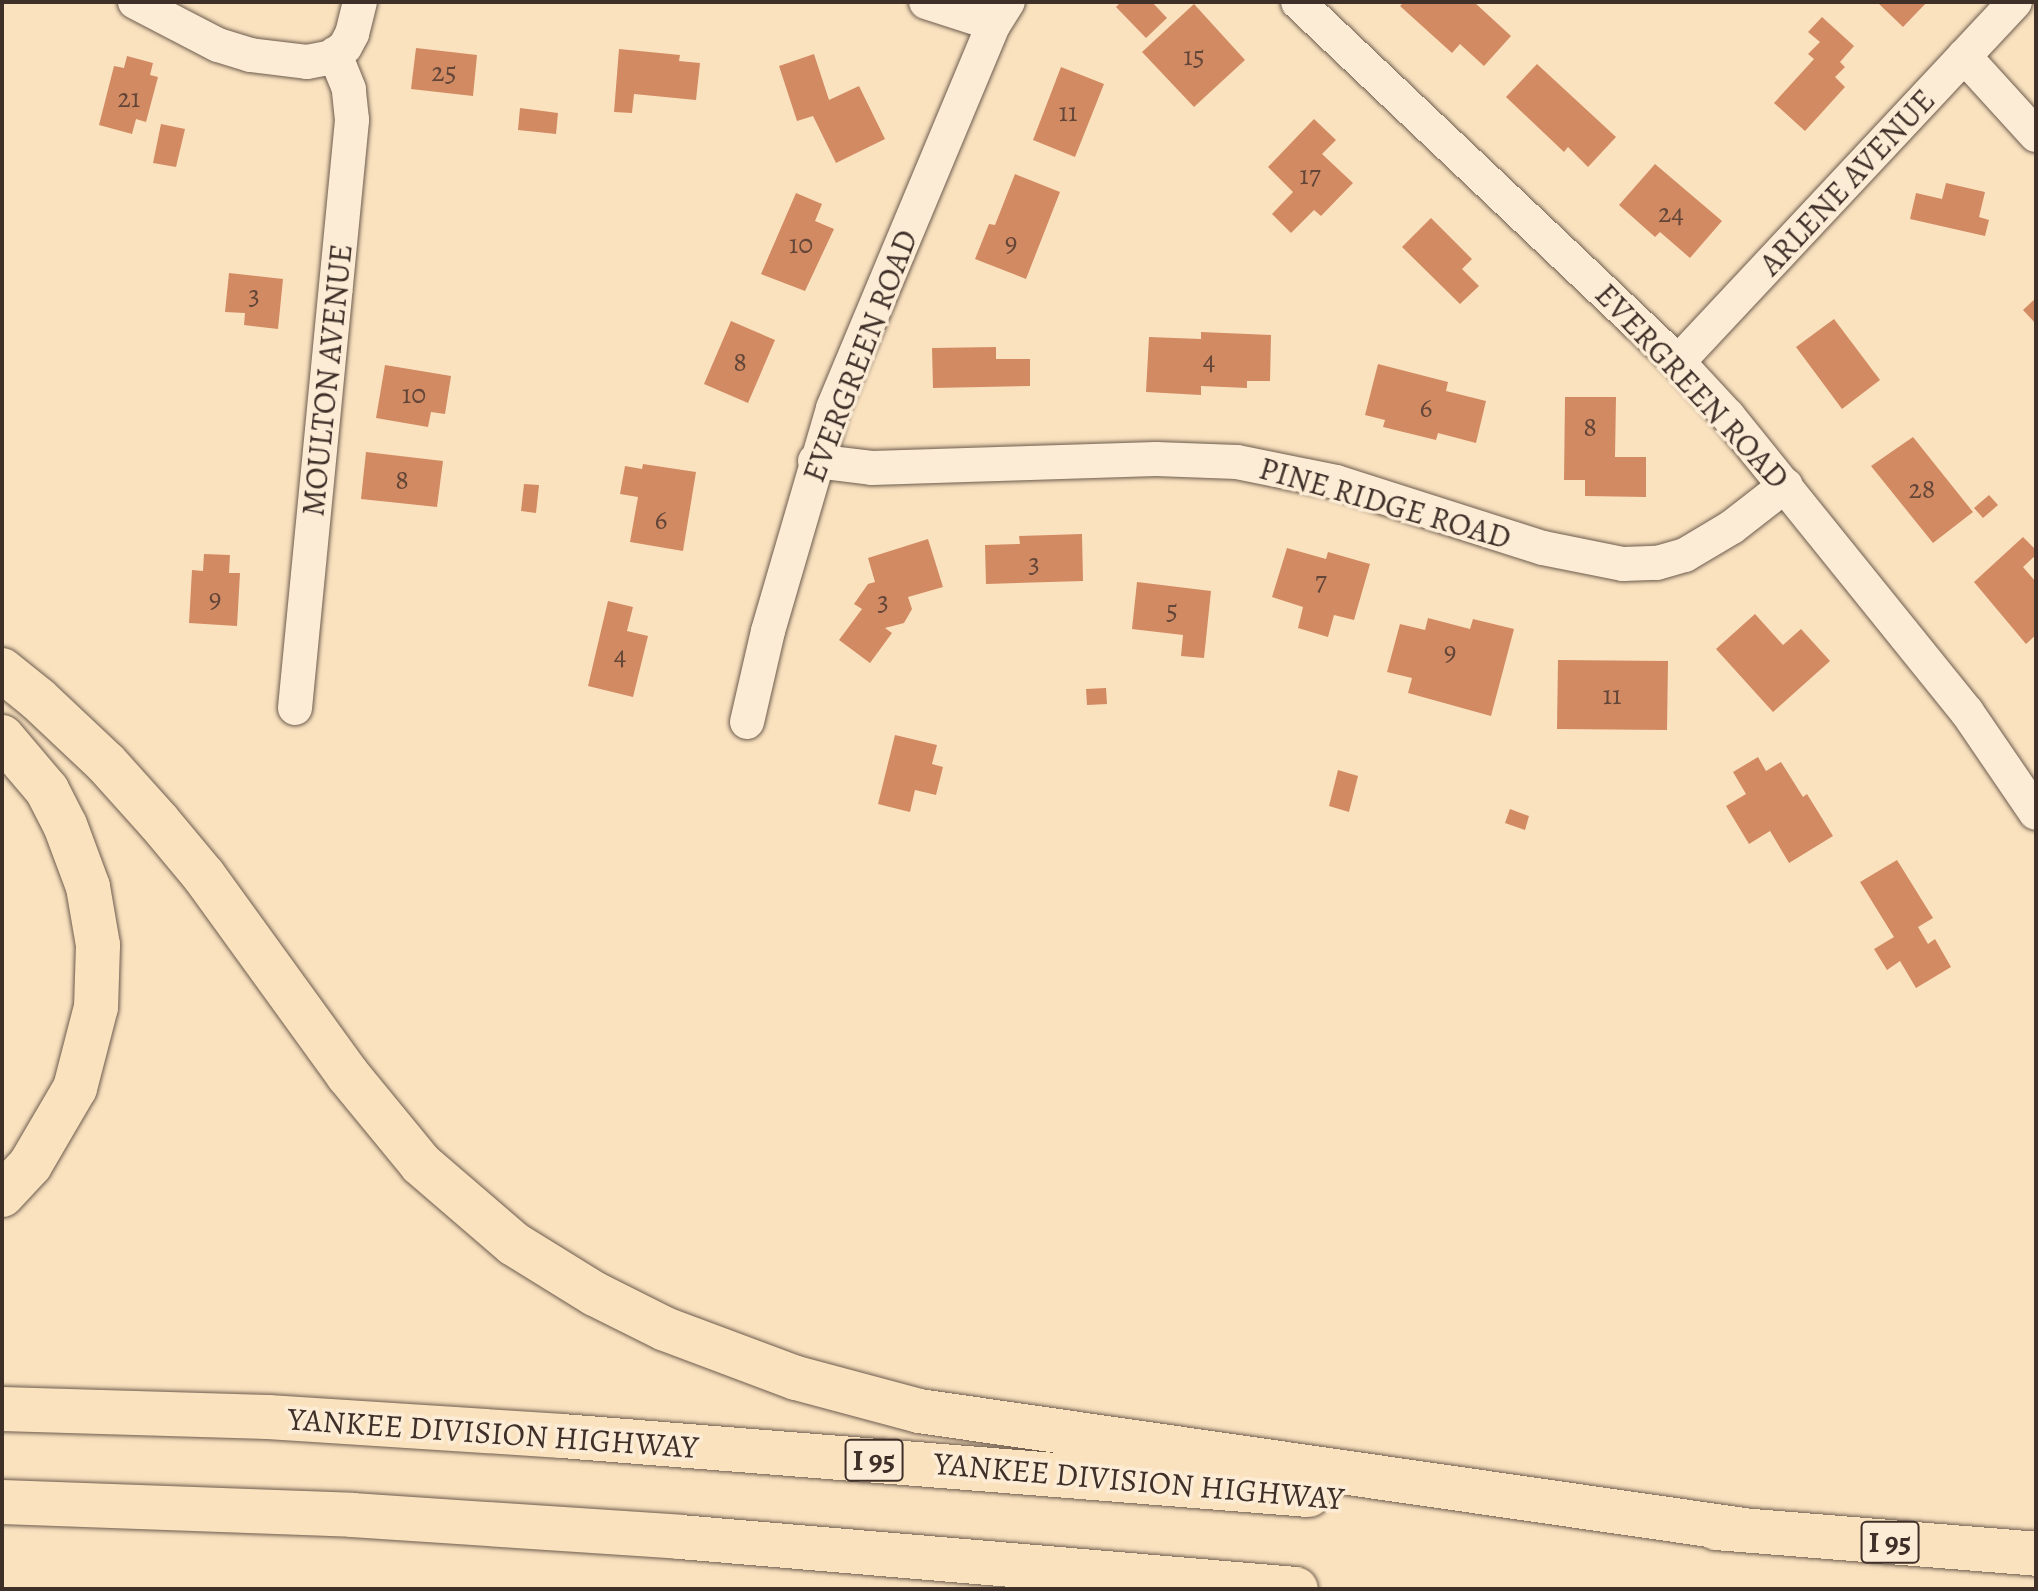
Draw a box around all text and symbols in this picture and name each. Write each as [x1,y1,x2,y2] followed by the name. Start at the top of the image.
[1183,39,1205,73] house number: 15
[431,55,457,89] house number: 25
[118,81,140,115] house number: 21
[1751,81,1943,283] street label: ARLENE AVENUE
[1058,95,1078,129] house number: 11
[1299,158,1321,192] house number: 17
[1658,196,1684,230] house number: 24
[794,225,926,487] street label: EVERGREEN ROAD
[1005,225,1017,259] house number: 9
[789,227,813,261] house number: 10
[294,242,360,518] street label: MOULTON AVENUE
[1587,275,1797,497] street label: EVERGREEN ROAD
[248,278,260,312] house number: 3
[1203,343,1215,377] house number: 4
[733,345,747,379] house number: 8
[402,377,426,411] house number: 10
[1420,391,1432,425] house number: 6
[1583,410,1597,444] house number: 8
[1255,449,1515,557] street label: PINE RIDGE ROAD
[395,463,409,497] house number: 8
[1909,472,1935,506] house number: 28
[655,503,667,537] house number: 6
[1028,546,1040,580] house number: 3
[1315,564,1327,598] house number: 7
[209,581,221,615] house number: 9
[877,584,889,618] house number: 3
[1166,593,1178,627] house number: 5
[1444,634,1456,668] house number: 9
[614,638,626,672] house number: 4
[1602,678,1622,712] house number: 11
[287,1400,699,1466] street label: YANKEE DIVISION HIGHWAY
[844,1434,904,1486] road number: I 95
[932,1444,1346,1518] street label: YANKEE DIVISION HIGHWAY
[1860,1516,1920,1568] road number: I 95

